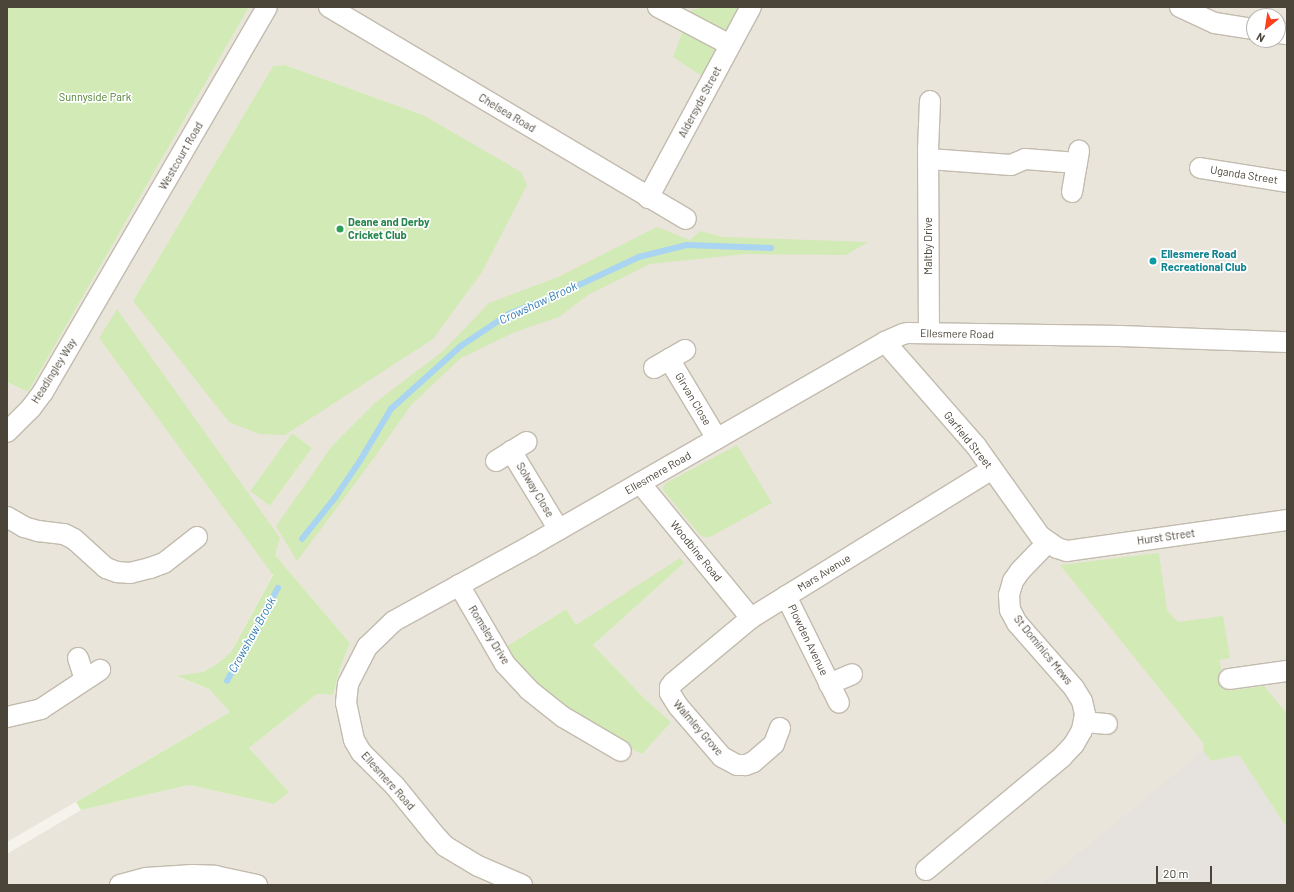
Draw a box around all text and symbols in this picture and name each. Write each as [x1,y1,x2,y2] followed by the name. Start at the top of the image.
[1246,8,1286,48] north arrow
[1254,31,1267,45] text: N
[676,64,724,140] street label: Aldersyde Street
[59,90,131,104] park label: Sunnyside Park
[476,91,538,135] street label: Chelsea Road
[156,120,206,192] street label: Westcourt Road
[1209,163,1279,187] street label: Uganda Street
[348,216,430,242] place label: Deane and Derby Cricket Club
[921,217,935,275] street label: Maltby Drive
[335,224,345,234] marker: Deane and Derby Cricket Club
[1161,248,1247,274] place label: Ellesmere Road Recreational Club
[1148,256,1158,266] marker: Ellesmere Road Recreational Club
[497,279,579,327] water label: Crowshaw Brook
[920,327,994,341] street label: Ellesmere Road
[29,336,79,406] street label: Headingley Way
[672,370,714,428] street label: Girvan Close
[941,409,995,471] street label: Garfield Street
[623,449,693,497] street label: Ellesmere Road
[513,460,557,520] street label: Solway Close
[668,518,724,584] street label: Woodbine Road
[1136,526,1196,548] street label: Hurst Street
[795,552,853,594] street label: Mars Avenue
[225,595,279,675] water label: Crowshaw Brook
[785,602,831,678] street label: Plowden Avenue
[466,603,512,667] street label: Romsley Drive
[1011,613,1075,687] street label: St Dominics Mews
[670,698,726,758] street label: Walmley Grove
[358,749,418,813] street label: Ellesmere Road
[1158,858,1214,884] scale bar
[1163,866,1189,880] text: 20 m

